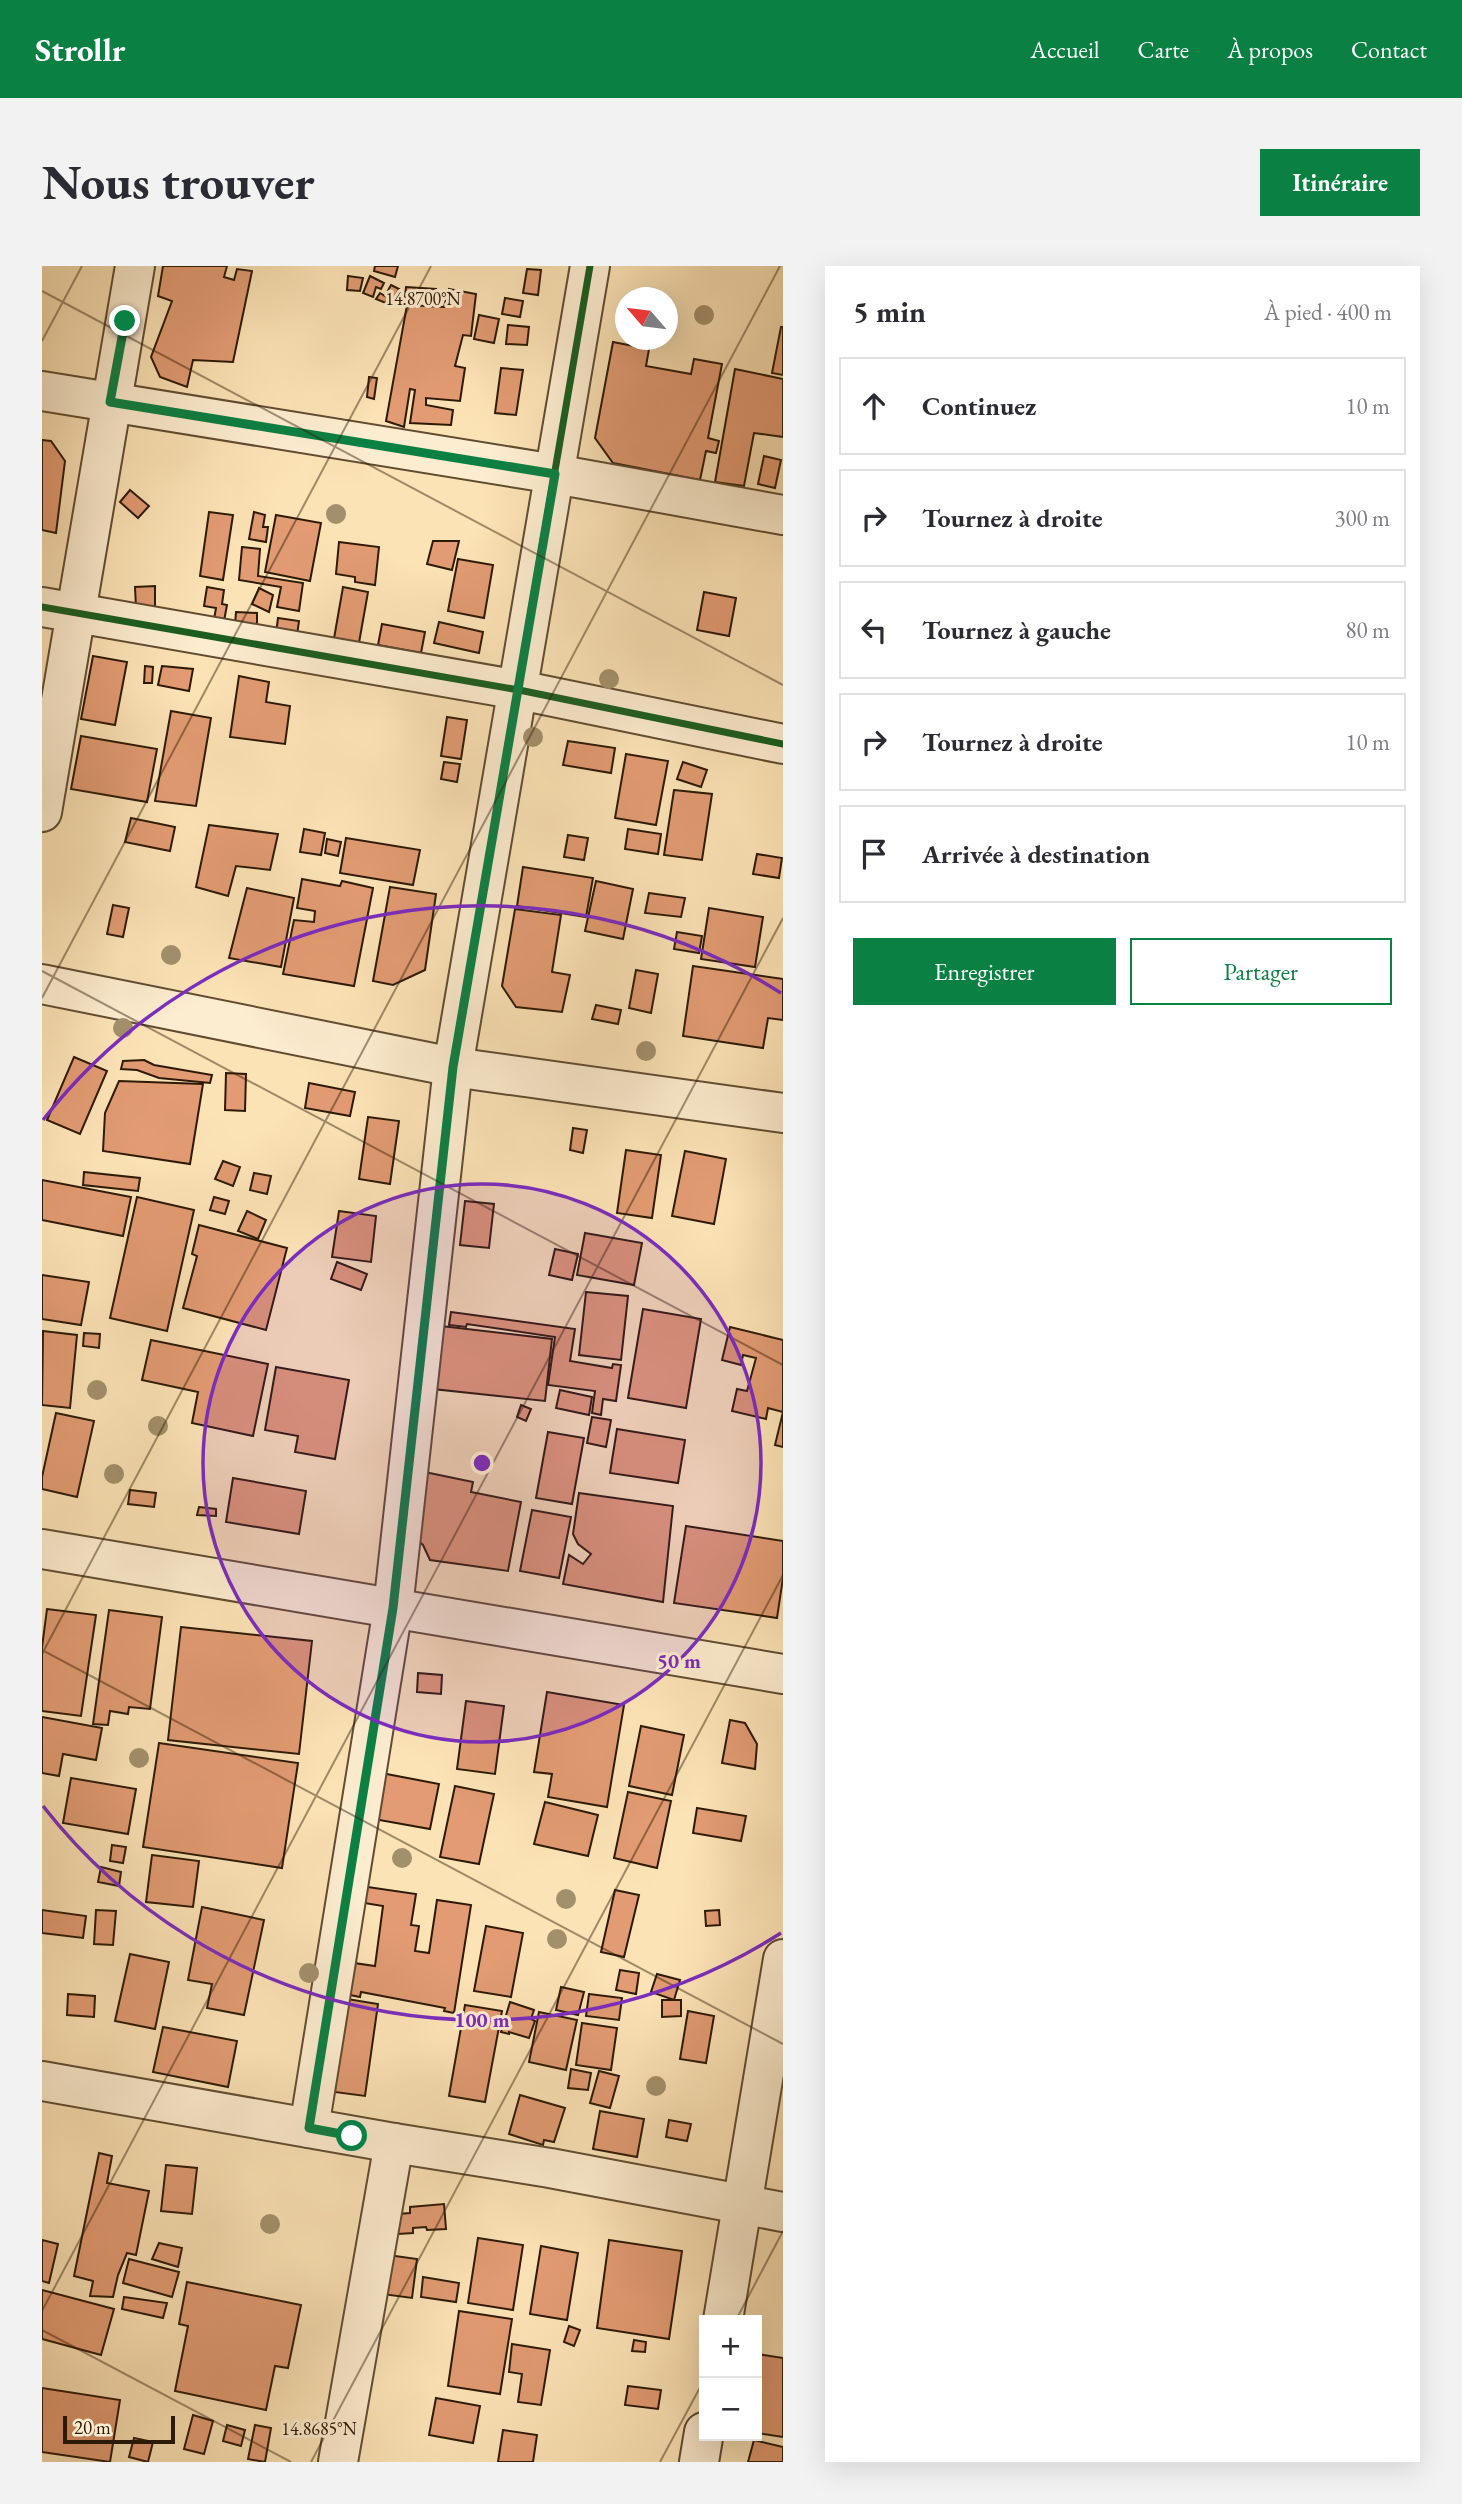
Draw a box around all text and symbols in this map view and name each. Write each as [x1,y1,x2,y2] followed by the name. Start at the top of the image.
[35,28,126,71] text: Strollr
[1030,34,1100,65] text: Accueil
[1138,34,1189,65] text: Carte
[1227,34,1313,65] text: À propos
[1351,34,1427,65] text: Contact
[1260,149,1420,216] button: Itinéraire
[42,150,315,214] text: Nous trouver
[385,287,461,310] text: 14.8700°N
[615,287,678,350] north arrow
[853,292,926,331] text: 5 min
[1264,297,1392,327] text: À pied · 400 m
[109,305,140,336] route end
[855,387,893,425] icon: ahead
[922,389,1036,423] text: Continuez
[1345,391,1390,421] text: 10 m
[855,499,893,537] icon: right
[922,501,1103,535] text: Tournez à droite
[1334,503,1390,533] text: 300 m
[855,611,893,649] icon: left
[922,613,1111,647] text: Tournez à gauche
[1345,615,1390,645] text: 80 m
[855,723,893,761] icon: right
[922,725,1103,759] text: Tournez à droite
[1345,727,1390,757] text: 10 m
[855,835,893,873] icon: arrive
[922,837,1150,871] text: Arrivée à destination
[853,938,1116,1005] button: Enregistrer
[1130,938,1392,1005] button: Partager
[470,1451,494,1475] centre of rings
[657,1647,701,1674] text: 50 m
[454,2006,510,2033] text: 100 m
[336,2120,367,2151] route start
[699,2315,762,2441] map controls
[699,2315,762,2378] button: +
[699,2378,762,2441] button: −
[63,2413,175,2445] scale bar
[74,2415,111,2440] text: 20 m
[281,2417,357,2440] text: 14.8685°N

